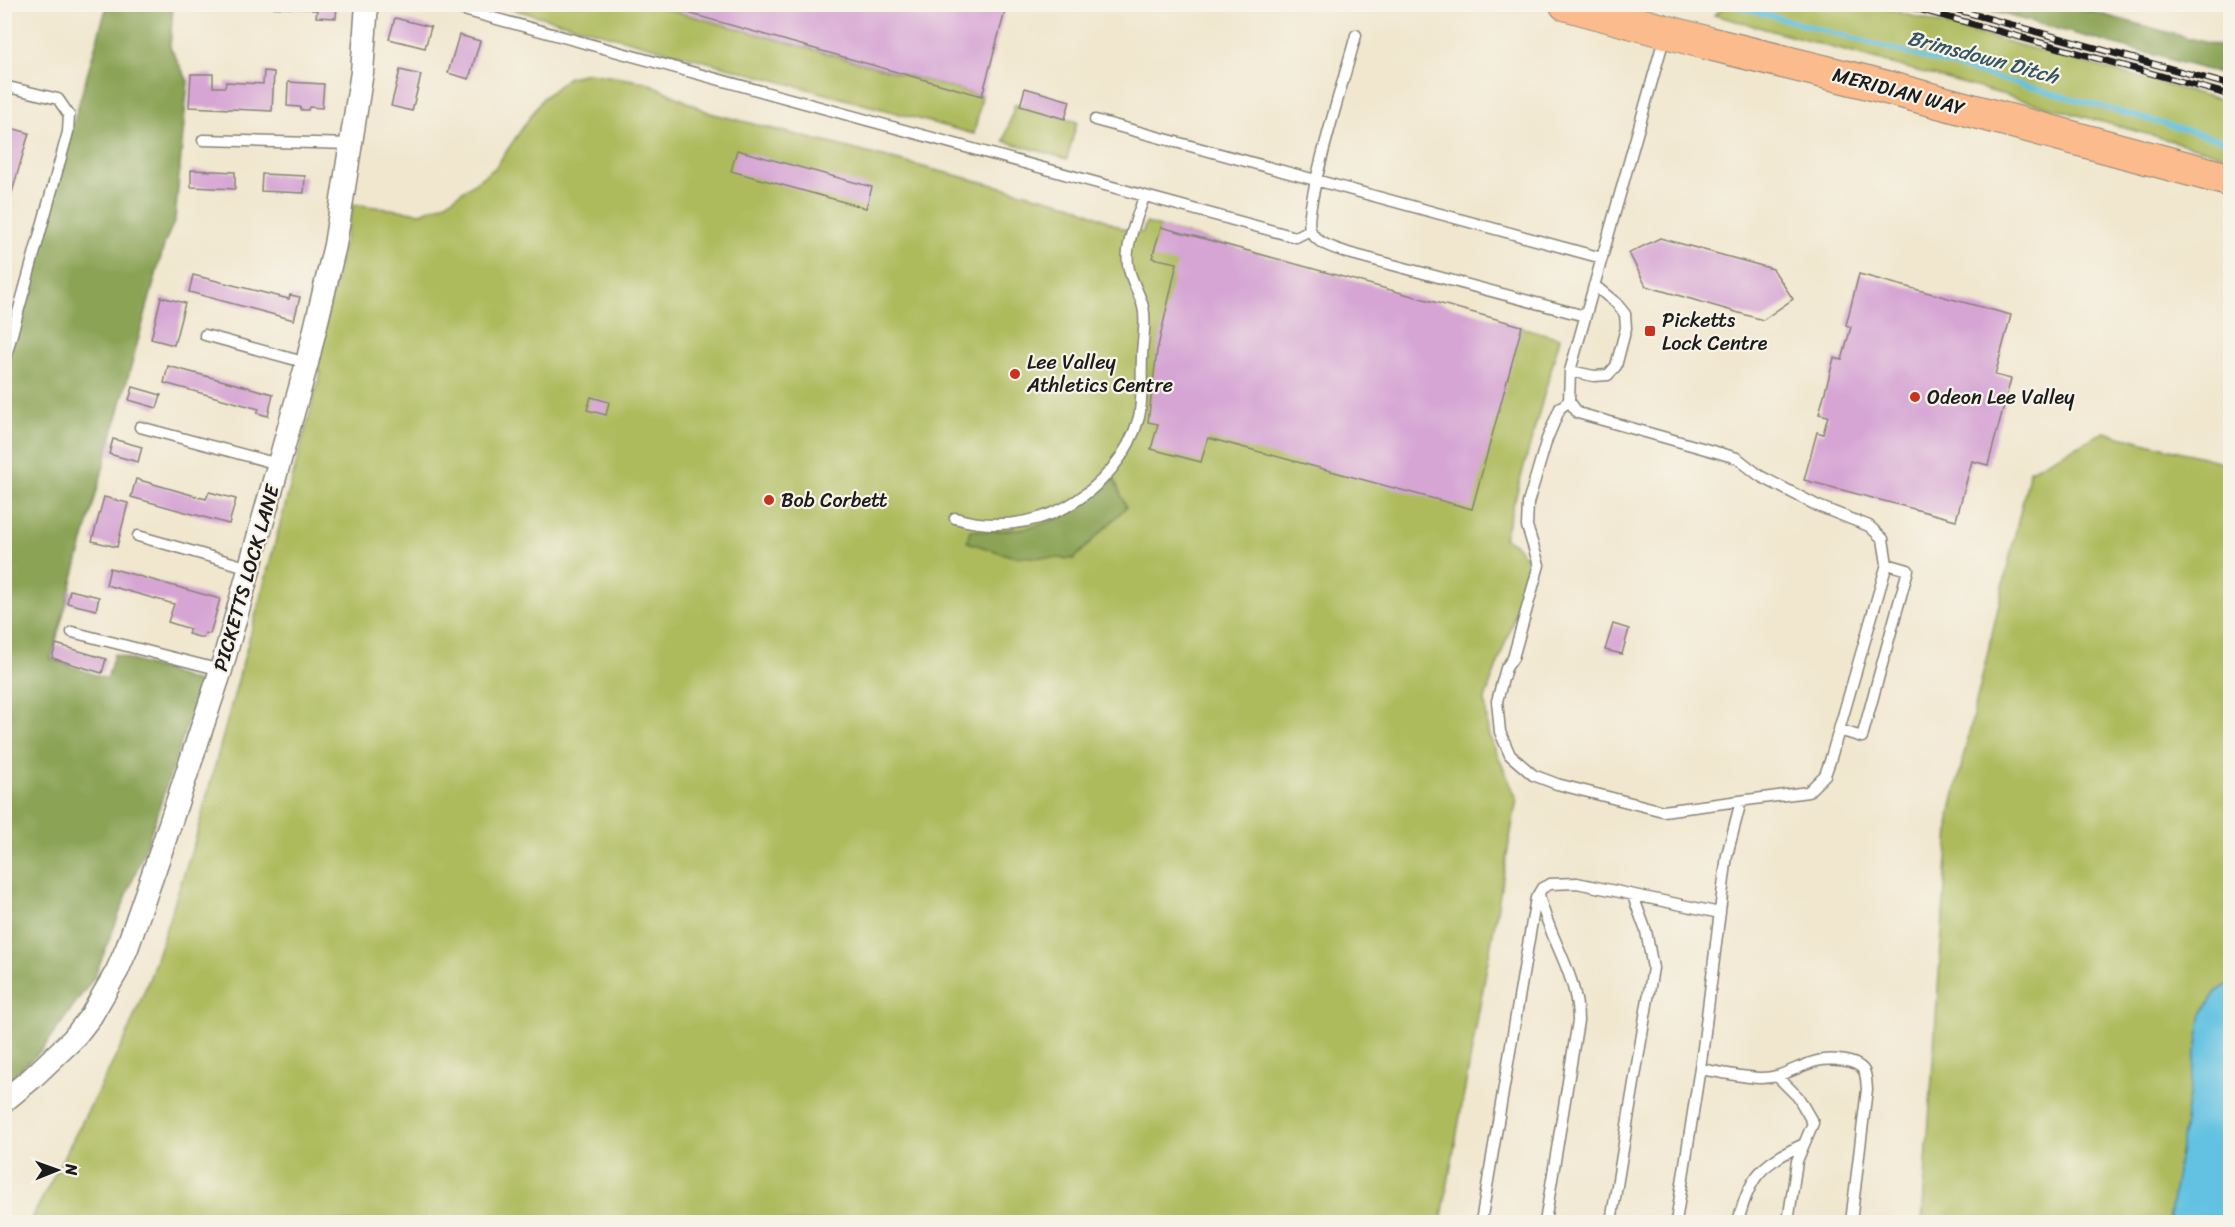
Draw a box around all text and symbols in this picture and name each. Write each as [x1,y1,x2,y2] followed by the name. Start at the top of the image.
[1903,19,2064,96] water label: Brimsdown Ditch
[1829,57,1970,126] street label: MERIDIAN WAY
[1662,303,1768,361] place label: Picketts Lock Centre
[1643,324,1657,338] marker: Picketts Lock Centre
[1026,345,1173,403] place label: Lee Valley Athletics Centre
[1008,367,1022,381] marker: Lee Valley Athletics Centre
[1927,380,2075,415] place label: Odeon Lee Valley
[1908,390,1922,404] marker: Odeon Lee Valley
[203,479,290,676] street label: PICKETTS LOCK LANE
[781,483,888,518] place label: Bob Corbett
[762,493,776,507] marker: Bob Corbett
[27,1140,87,1200] north arrow
[57,1163,86,1176] text: N

